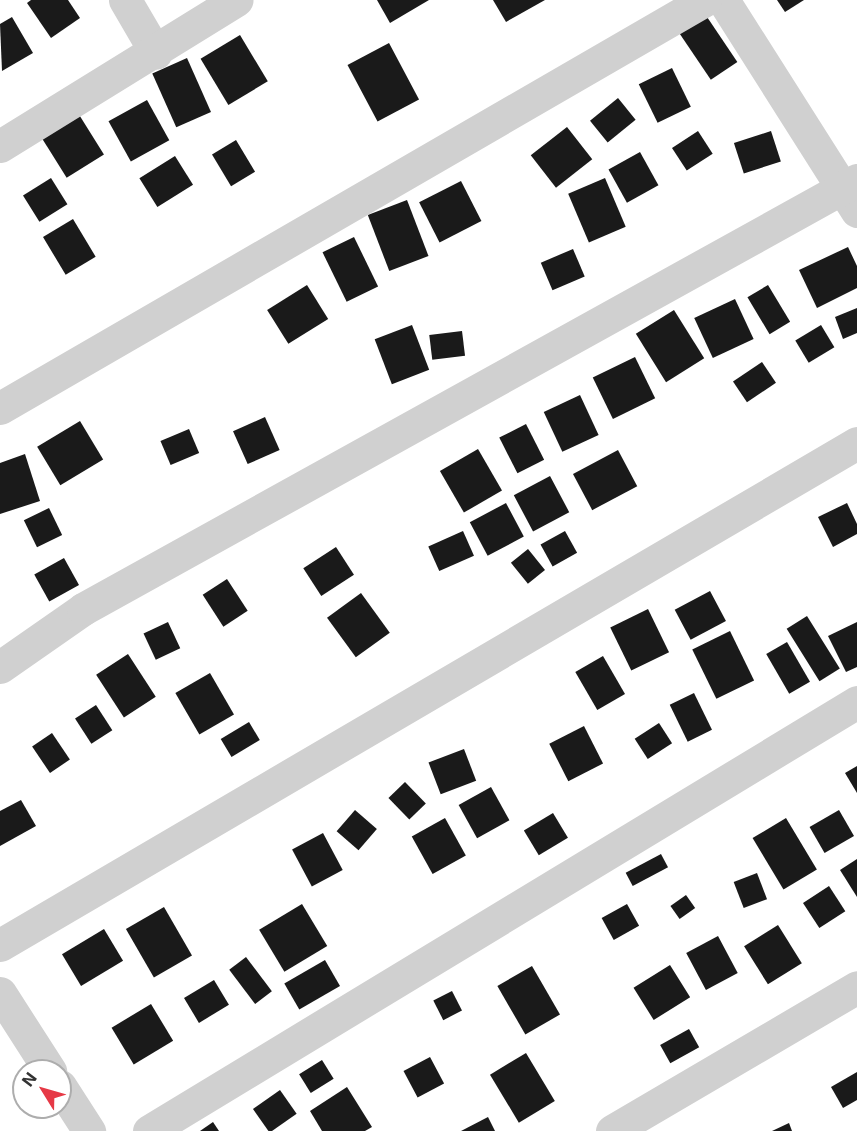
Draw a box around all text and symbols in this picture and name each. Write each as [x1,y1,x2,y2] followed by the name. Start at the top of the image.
[12,1059,72,1119] north arrow
[18,1068,41,1090] text: N

